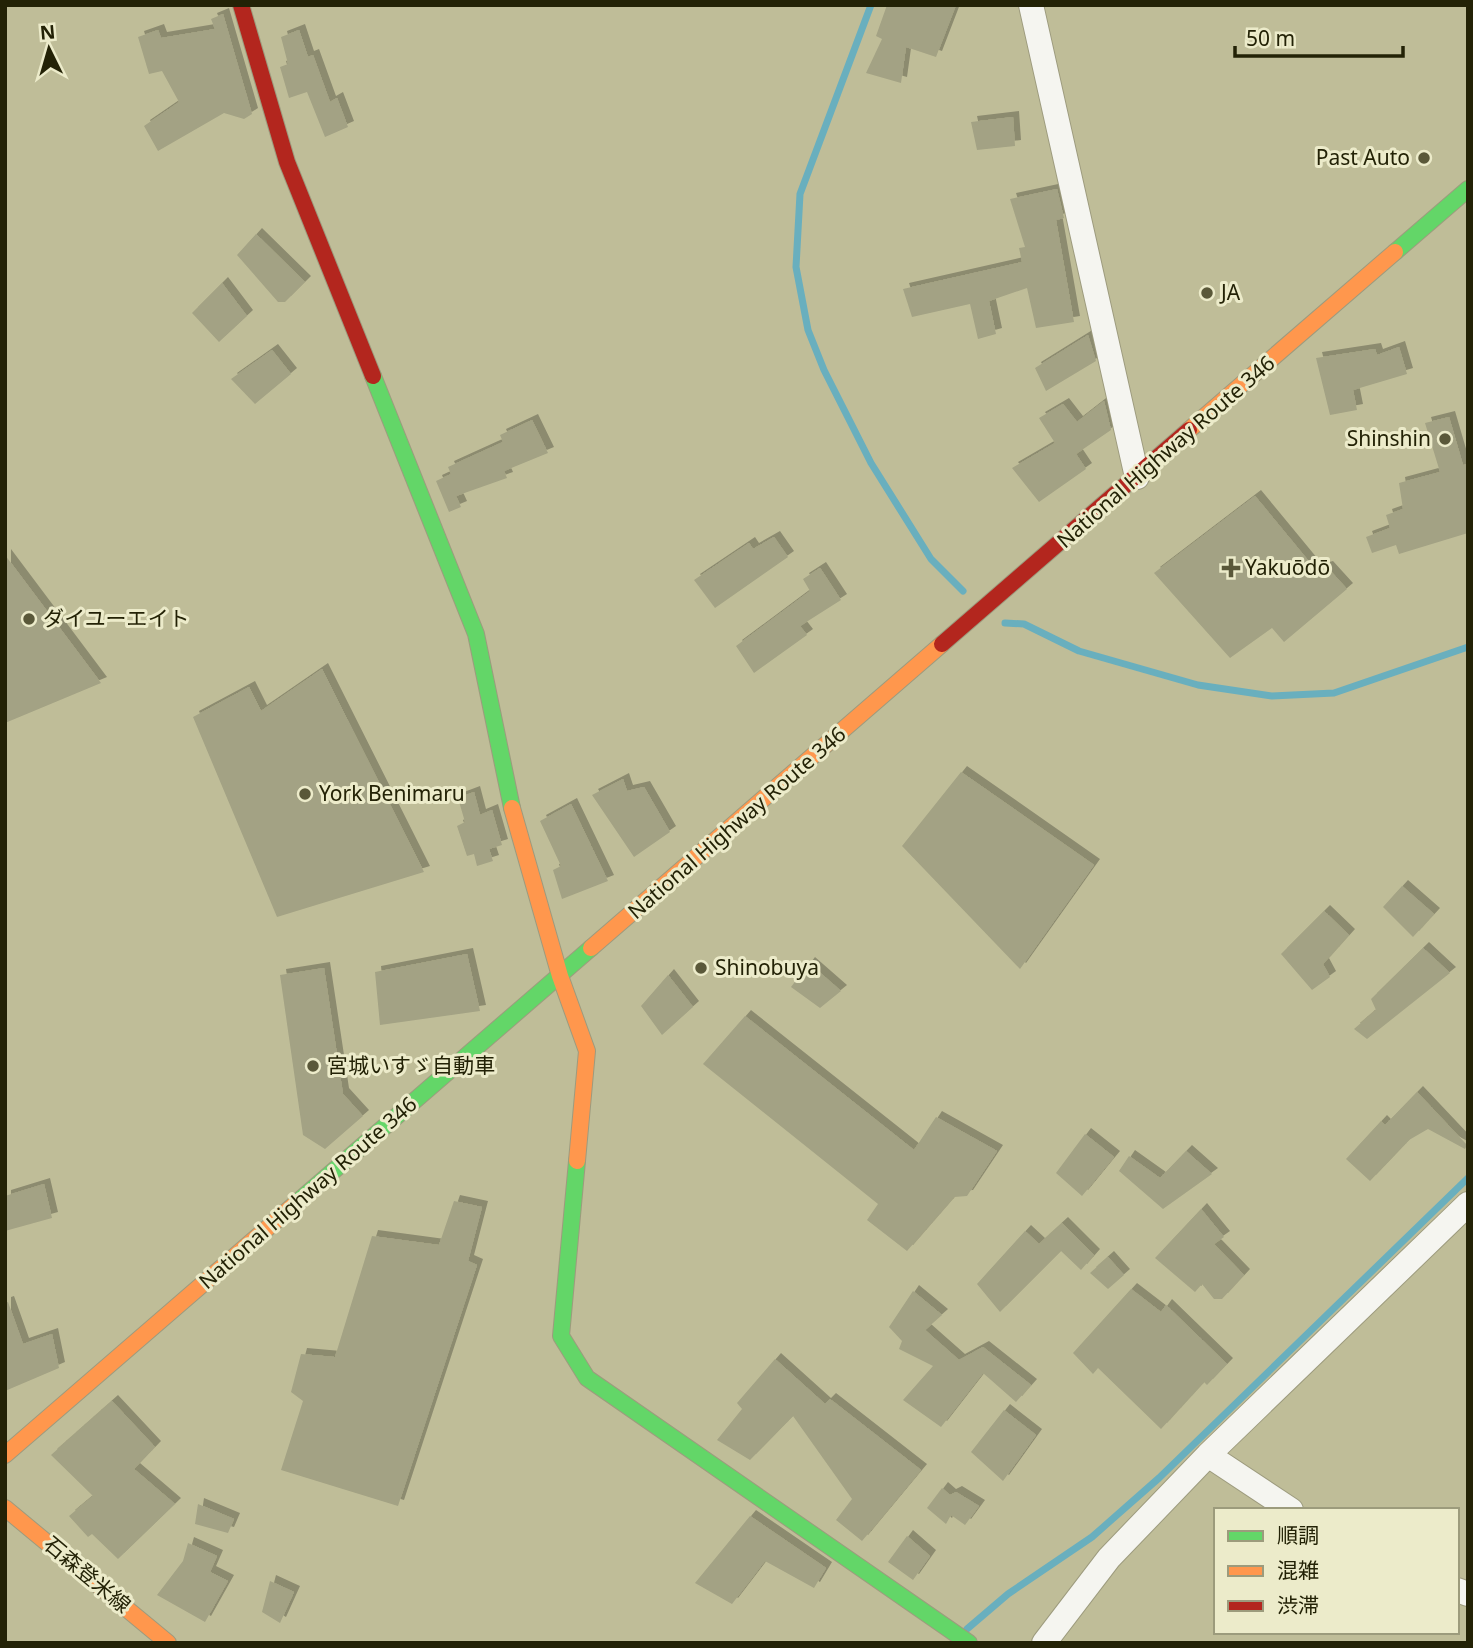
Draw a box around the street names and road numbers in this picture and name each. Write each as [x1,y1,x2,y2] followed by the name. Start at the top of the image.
[1050,349,1280,554] street label: National Highway Route 346
[621,720,851,925] street label: National Highway Route 346
[192,1090,422,1295] street label: National Highway Route 346
[38,1530,137,1619] street label: 石森登米線

